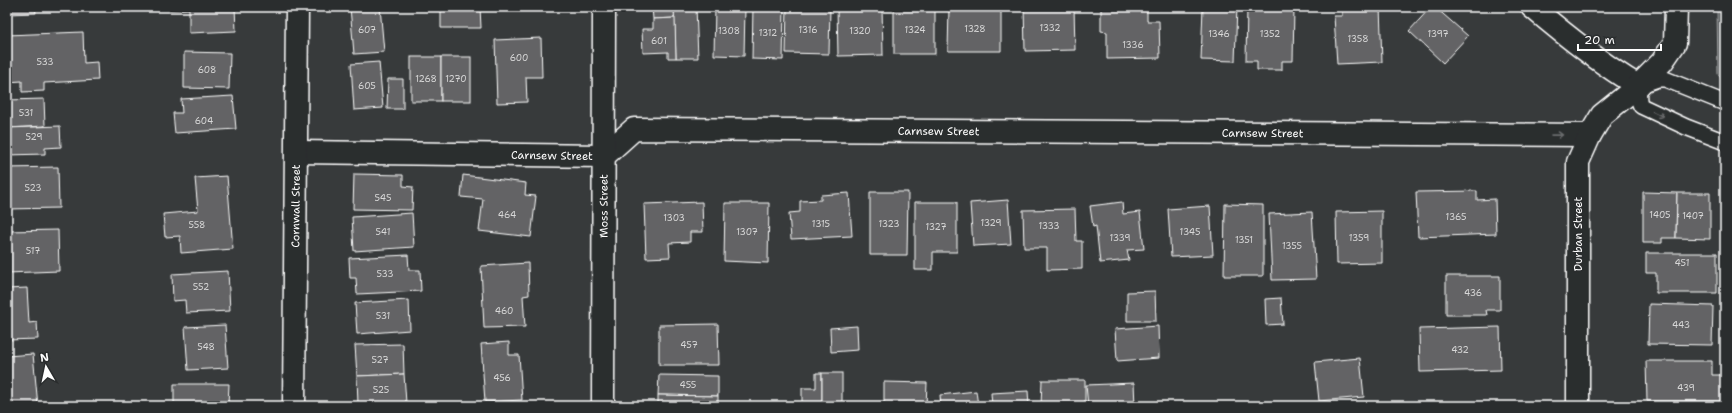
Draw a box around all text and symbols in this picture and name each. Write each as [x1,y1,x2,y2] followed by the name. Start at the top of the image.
[1039,22,1061,34] house number: 1332
[964,23,986,35] house number: 1328
[358,24,376,36] house number: 607
[799,24,817,36] house number: 1316
[904,24,926,36] house number: 1324
[718,25,740,37] house number: 1308
[849,25,871,37] house number: 1320
[1578,26,1661,52] scale bar
[759,27,777,39] house number: 1312
[1208,28,1230,40] house number: 1346
[1260,28,1280,40] house number: 1352
[1427,28,1449,40] house number: 1397
[1584,32,1615,48] text: 20 m
[1348,33,1368,45] house number: 1358
[651,35,667,47] house number: 601
[1122,39,1144,51] house number: 1336
[510,52,528,64] house number: 600
[36,56,54,68] house number: 533
[198,64,216,76] house number: 608
[415,73,437,85] house number: 1268
[445,73,467,85] house number: 1270
[358,80,376,92] house number: 605
[19,107,33,119] house number: 531
[1652,111,1664,118] one-way arrow
[195,115,213,127] house number: 604
[898,124,980,139] street label: Carnsew Street
[1222,126,1304,141] street label: Carnsew Street
[25,131,43,143] house number: 529
[1550,131,1563,139] one-way arrow
[511,148,593,164] street label: Carnsew Street
[288,164,304,248] street label: Cornwall Street
[596,174,612,238] street label: Moss Street
[24,182,42,194] house number: 523
[375,192,391,204] house number: 545
[1571,197,1586,271] street label: Durban Street
[498,209,516,221] house number: 464
[1649,209,1671,221] house number: 1405
[1682,210,1704,222] house number: 1407
[1446,211,1466,223] house number: 1365
[663,212,685,224] house number: 1303
[980,217,1002,229] house number: 1329
[812,218,830,230] house number: 1315
[878,218,900,230] house number: 1323
[189,219,205,231] house number: 558
[1038,220,1060,232] house number: 1333
[926,221,947,233] house number: 1327
[376,226,390,238] house number: 541
[736,226,758,238] house number: 1307
[1180,226,1200,238] house number: 1345
[1109,232,1131,244] house number: 1339
[1349,232,1369,244] house number: 1359
[1235,234,1253,246] house number: 1351
[1282,240,1302,252] house number: 1355
[26,245,40,257] house number: 517
[1675,257,1689,269] house number: 451
[376,268,394,280] house number: 533
[193,281,209,293] house number: 552
[1464,287,1482,299] house number: 436
[495,305,513,317] house number: 460
[376,310,390,322] house number: 531
[1672,319,1690,331] house number: 443
[680,339,698,351] house number: 457
[197,341,215,353] house number: 548
[1451,344,1469,356] house number: 432
[26,347,66,387] north arrow
[39,349,50,366] text: N
[371,354,389,366] house number: 527
[493,372,511,384] house number: 456
[680,379,696,391] house number: 455
[1677,382,1695,394] house number: 439
[373,384,389,396] house number: 525

